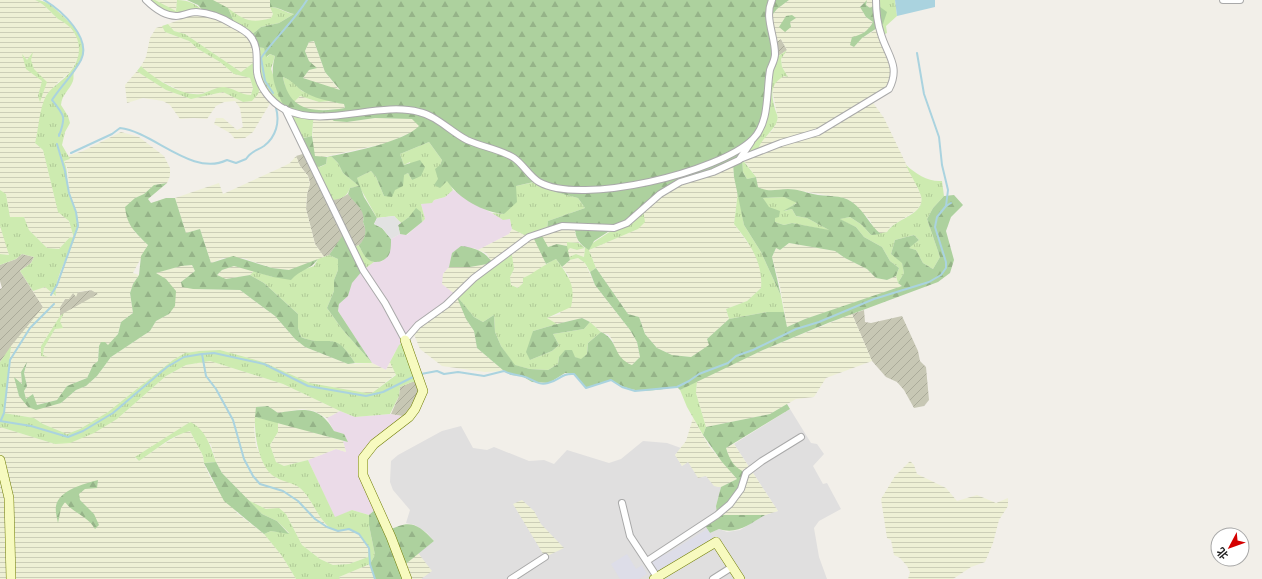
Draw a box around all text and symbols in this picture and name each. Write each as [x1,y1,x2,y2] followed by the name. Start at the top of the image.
[1210,527,1250,567] north arrow
[1214,545,1231,562] text: 北

